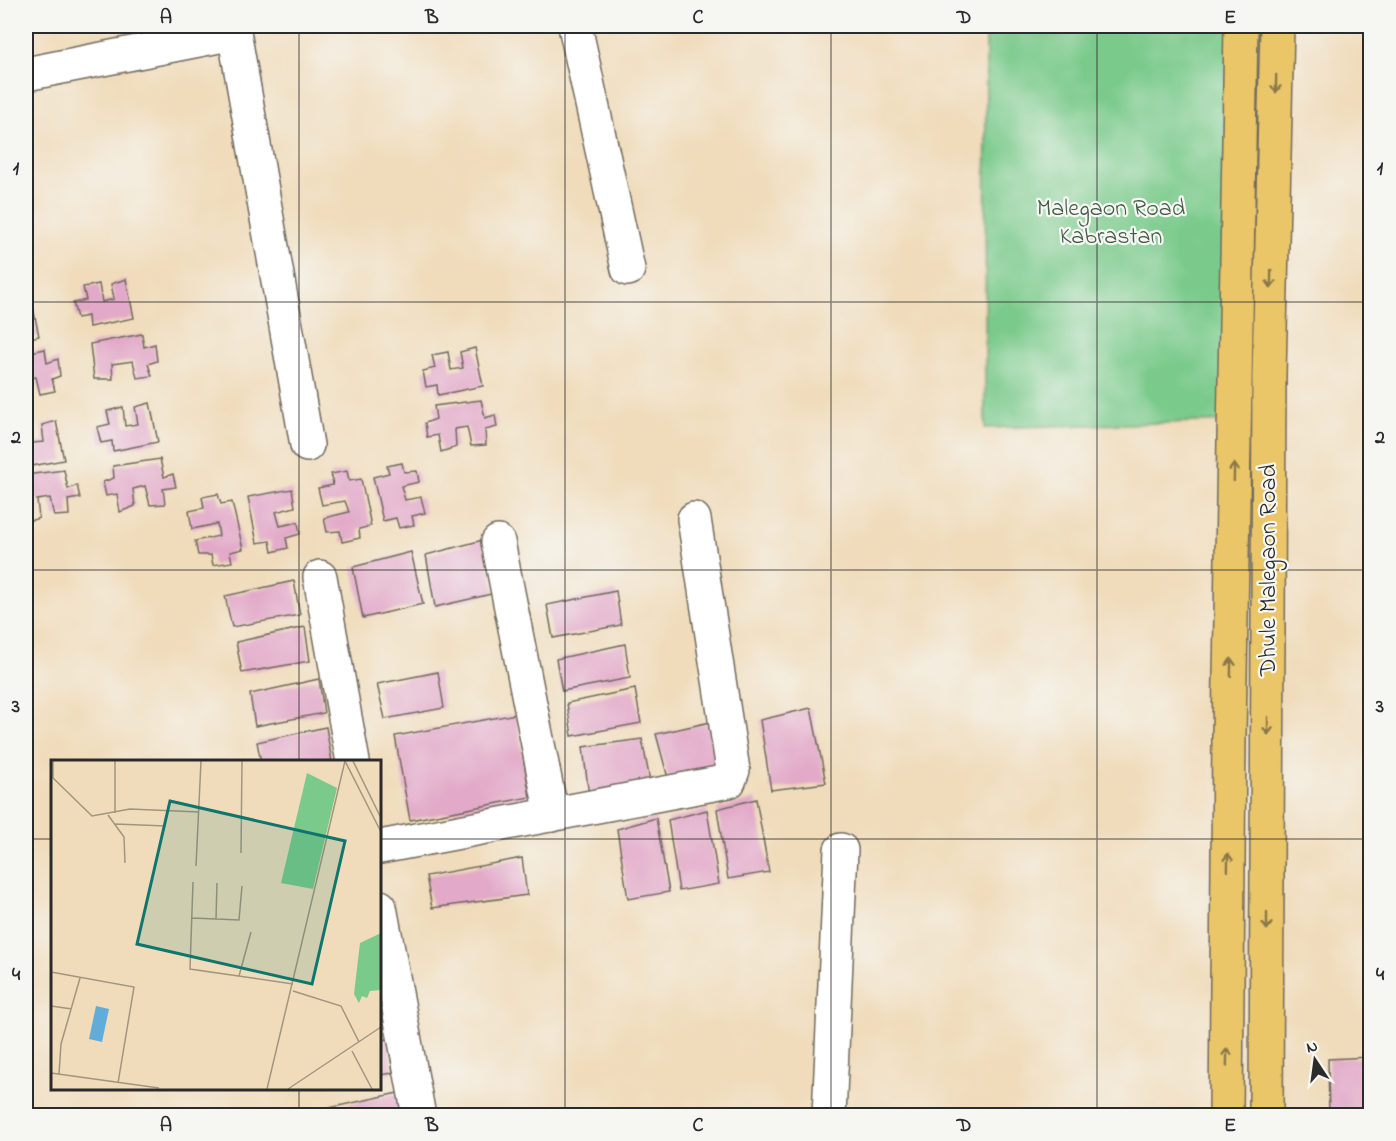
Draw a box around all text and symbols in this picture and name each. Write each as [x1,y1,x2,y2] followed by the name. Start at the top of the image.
[160,4,172,33] text: A
[424,4,439,33] text: B
[693,4,704,33] text: C
[956,4,971,33] text: D
[1224,4,1236,33] text: E
[1270,73,1281,93] one-way arrow
[13,155,20,184] text: 1
[1377,155,1384,184] text: 1
[1037,192,1186,255] park label: Malegaon Road Kabrastan
[1266,268,1277,288] one-way arrow
[10,424,21,453] text: 2
[1374,424,1385,453] text: 2
[1228,463,1240,483] one-way arrow
[1252,463,1287,677] street label: Dhule Malegaon Road
[1225,658,1236,678] one-way arrow
[11,693,20,722] text: 3
[1375,693,1384,722] text: 3
[1262,715,1274,735] one-way arrow
[51,760,381,1090] inset map
[1222,853,1234,873] one-way arrow
[1261,910,1273,930] one-way arrow
[12,961,21,990] text: 4
[1376,961,1385,990] text: 4
[1285,1030,1345,1090] north arrow
[1304,1034,1320,1060] text: N
[1221,1048,1232,1068] one-way arrow
[160,1112,172,1141] text: A
[424,1112,439,1141] text: B
[693,1112,704,1141] text: C
[956,1112,971,1141] text: D
[1224,1112,1236,1141] text: E

